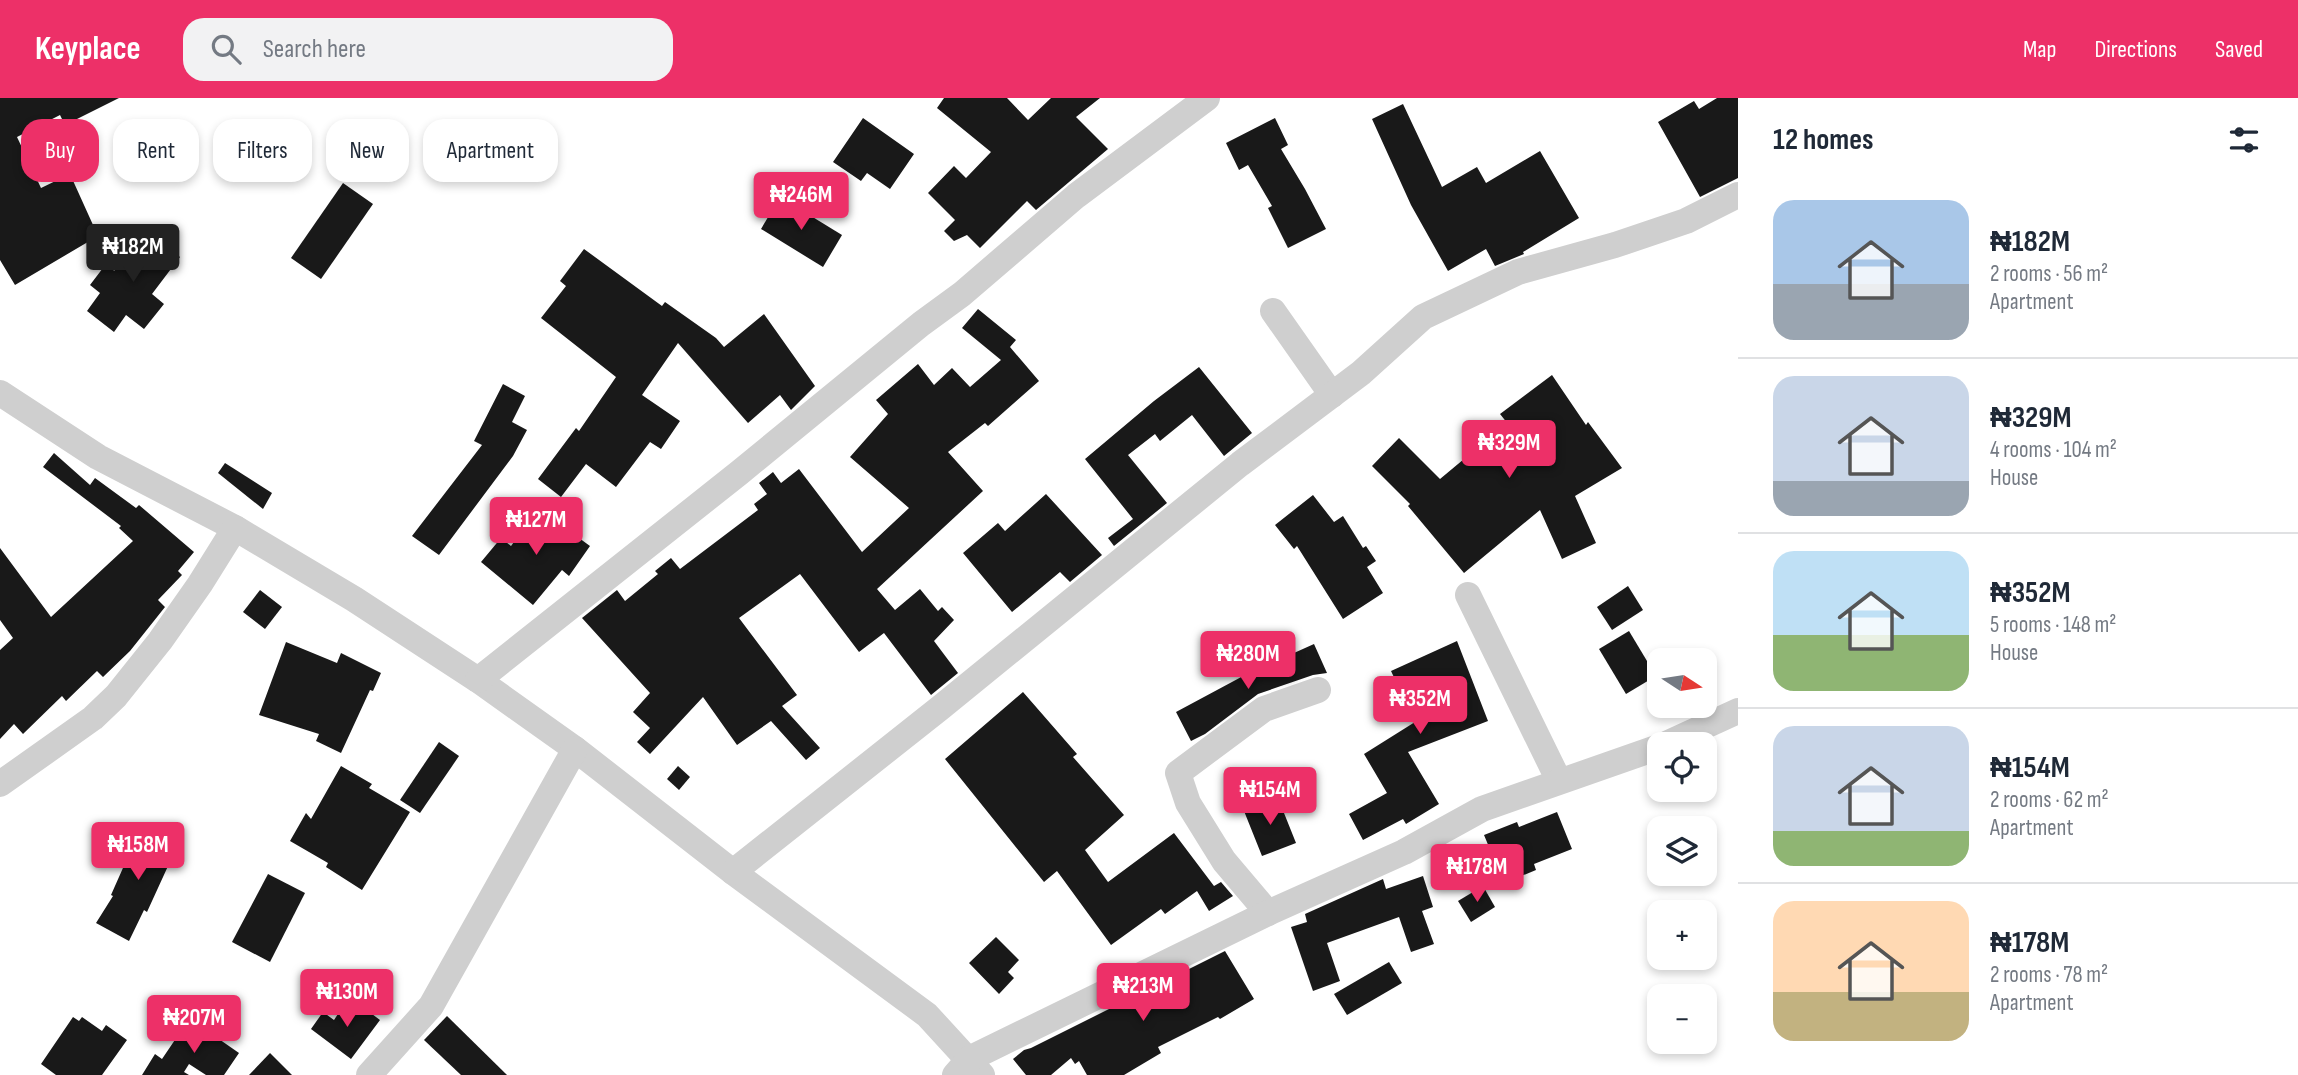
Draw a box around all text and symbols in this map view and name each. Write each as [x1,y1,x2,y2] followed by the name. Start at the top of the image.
[183,18,673,81] search box
[35,29,141,69] text: Keyplace
[207,30,245,68] icon: search
[263,34,366,65] text: Search here
[2023,35,2056,64] text: Map
[2094,35,2177,64] text: Directions
[2215,35,2263,64] text: Saved
[21,119,99,182] chip: Buy
[113,119,199,182] chip: Rent
[213,119,312,182] chip: Filters
[326,119,409,182] chip: New
[423,119,558,182] chip: Apartment
[2225,121,2263,159] icon: filters
[1773,122,1874,158] text: 12 homes
[752,172,850,232] pin: ₦246M
[770,181,832,209] text: ₦246M
[1990,224,2070,260] text: ₦182M
[84,225,182,284] pin: ₦182M
[1829,228,1913,312] icon: home
[102,233,164,261] text: ₦182M
[1990,260,2108,288] text: 2 rooms · 56 m²
[1990,288,2074,316] text: Apartment
[1990,400,2071,436] text: ₦329M
[1829,404,1913,488] icon: home
[1460,420,1558,480] pin: ₦329M
[1478,429,1540,457] text: ₦329M
[1990,436,2117,464] text: 4 rooms · 104 m²
[1990,464,2038,492] text: House
[487,498,585,557] pin: ₦127M
[506,506,566,534] text: ₦127M
[1990,575,2070,611] text: ₦352M
[1829,579,1913,663] icon: home
[1990,611,2117,639] text: 5 rooms · 148 m²
[1199,632,1297,691] pin: ₦280M
[1990,639,2038,667] text: House
[1216,640,1280,668] text: ₦280M
[1647,648,1717,718] north arrow
[1647,648,1717,1054] map controls
[1371,676,1469,736] pin: ₦352M
[1389,685,1451,713] text: ₦352M
[1647,732,1717,802] button: locate
[1990,750,2070,786] text: ₦154M
[1829,754,1913,838] icon: home
[1221,768,1319,827] pin: ₦154M
[1239,776,1301,804] text: ₦154M
[1990,786,2109,814] text: 2 rooms · 62 m²
[1990,814,2074,842] text: Apartment
[1647,816,1717,886] button: layers
[89,822,187,882] pin: ₦158M
[107,831,169,859] text: ₦158M
[1428,844,1526,904] pin: ₦178M
[1447,853,1507,881] text: ₦178M
[1647,900,1717,970] button: +
[1990,925,2069,961] text: ₦178M
[1829,929,1913,1013] icon: home
[1990,961,2108,989] text: 2 rooms · 78 m²
[1094,964,1192,1023] pin: ₦213M
[298,970,396,1029] pin: ₦130M
[1113,972,1173,1000] text: ₦213M
[316,978,378,1006] text: ₦130M
[1647,984,1717,1054] button: −
[1990,989,2074,1017] text: Apartment
[145,996,243,1055] pin: ₦207M
[163,1004,225,1032] text: ₦207M

